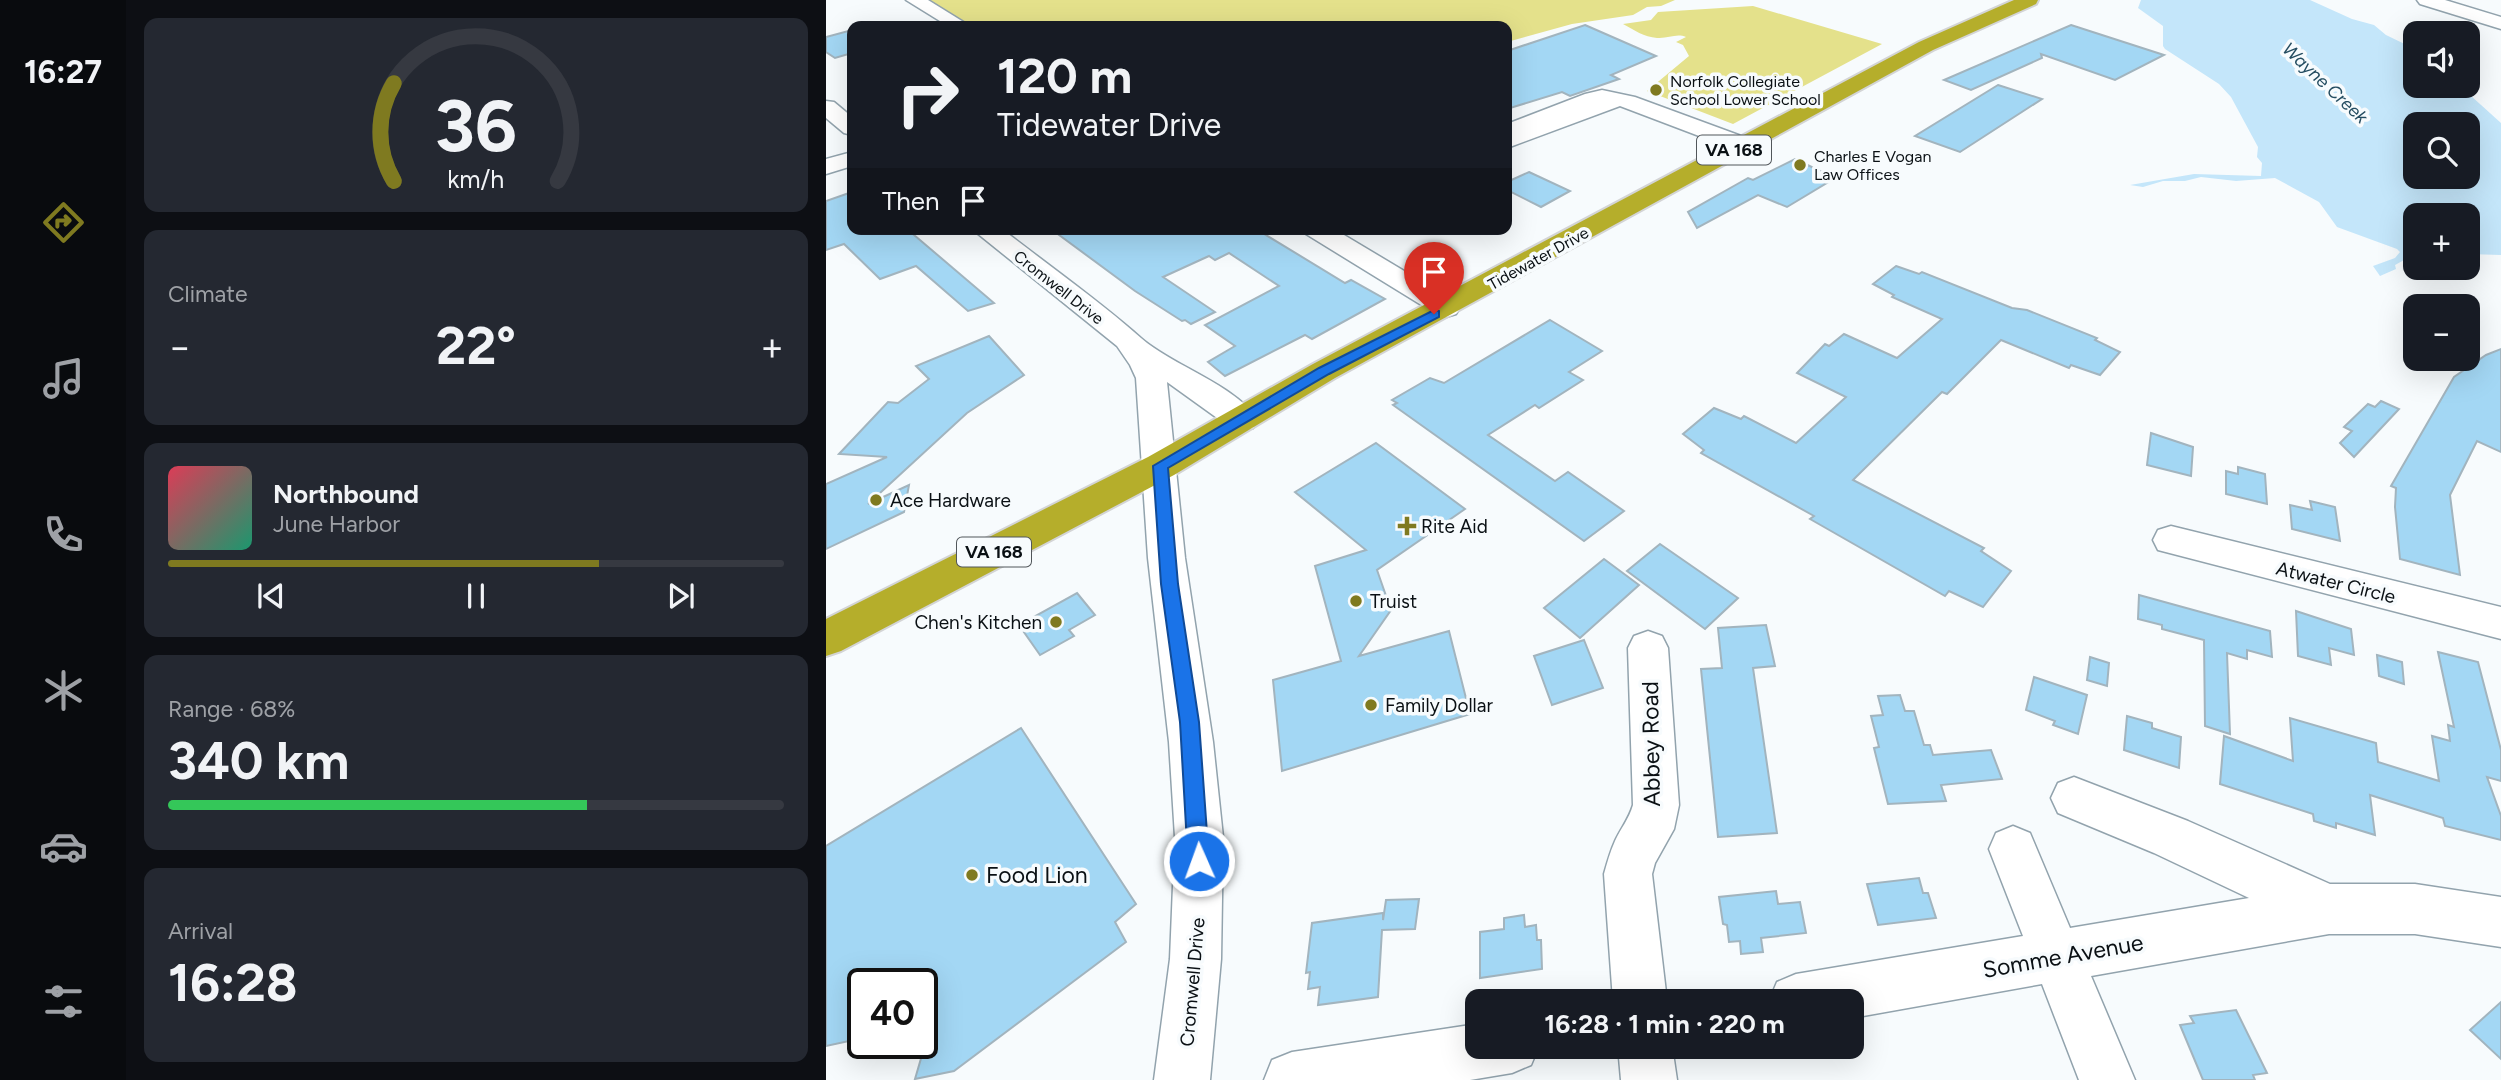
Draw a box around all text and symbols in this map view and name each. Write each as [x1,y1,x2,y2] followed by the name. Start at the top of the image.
[2403,21,2480,371] map controls
[2403,21,2480,98] button: sound
[2278,38,2373,129] water label: Wayne Creek
[997,46,1132,105] text: 120 m
[882,49,973,140] icon: right
[24,53,102,91] text: 16:27
[1670,72,1821,109] place label: Norfolk Collegiate School Lower School
[1648,82,1664,98] marker: Norfolk Collegiate School Lower School
[435,83,517,170] text: 36
[997,106,1221,144] text: Tidewater Drive
[2403,112,2480,189] button: search
[1697,135,1771,164] road number: VA 168
[1814,147,1931,184] place label: Charles E Vogan Law Offices
[1792,157,1808,173] marker: Charles E Vogan Law Offices
[447,164,505,194] text: km/h
[954,182,992,220] icon: arrive
[882,185,940,217] text: Then
[39,198,88,247] icon: directions
[2403,203,2480,280] button: +
[1485,223,1592,294] street label: Tidewater Drive
[1404,242,1464,314] pin
[1010,246,1108,329] street label: Cromwell Drive
[1415,253,1453,291] icon: arrive
[168,280,247,308] text: Climate
[2403,294,2480,371] button: −
[436,315,516,377] text: 22°
[168,324,192,370] text: −
[760,324,784,370] text: +
[39,354,88,403] icon: music
[273,478,419,510] text: Northbound
[890,489,1011,512] place label: Ace Hardware
[868,492,884,508] marker: Ace Hardware
[39,510,88,559] icon: phone
[273,510,400,538] text: June Harbor
[1421,515,1488,538] place label: Rite Aid
[1399,518,1415,534] marker: Rite Aid
[957,538,1031,566] road number: VA 168
[2274,557,2398,608] street label: Atwater Circle
[252,577,290,615] icon: previous
[457,577,495,615] icon: pause
[662,577,700,615] icon: next
[1370,590,1417,613] place label: Truist
[1348,593,1364,609] marker: Truist
[914,611,1042,634] place label: Chen's Kitchen
[1048,614,1064,630] marker: Chen's Kitchen
[39,666,88,715] icon: climate
[1636,681,1666,807] street label: Abbey Road
[1385,694,1493,717] place label: Family Dollar
[168,695,295,723] text: Range · 68%
[1363,697,1379,713] marker: Family Dollar
[168,730,349,792] text: 340 km
[39,822,88,871] icon: car
[1162,824,1236,898] position arrow
[986,861,1088,889] place label: Food Lion
[964,867,980,883] marker: Food Lion
[168,917,233,945] text: Arrival
[1175,917,1210,1047] street label: Cromwell Drive
[1980,928,2146,984] street label: Somme Avenue
[168,952,298,1014] text: 16:28
[847,968,938,1059] speed limit sign: 40
[39,977,88,1026] icon: filters
[1544,1008,1785,1040] text: 16:28 · 1 min · 220 m

